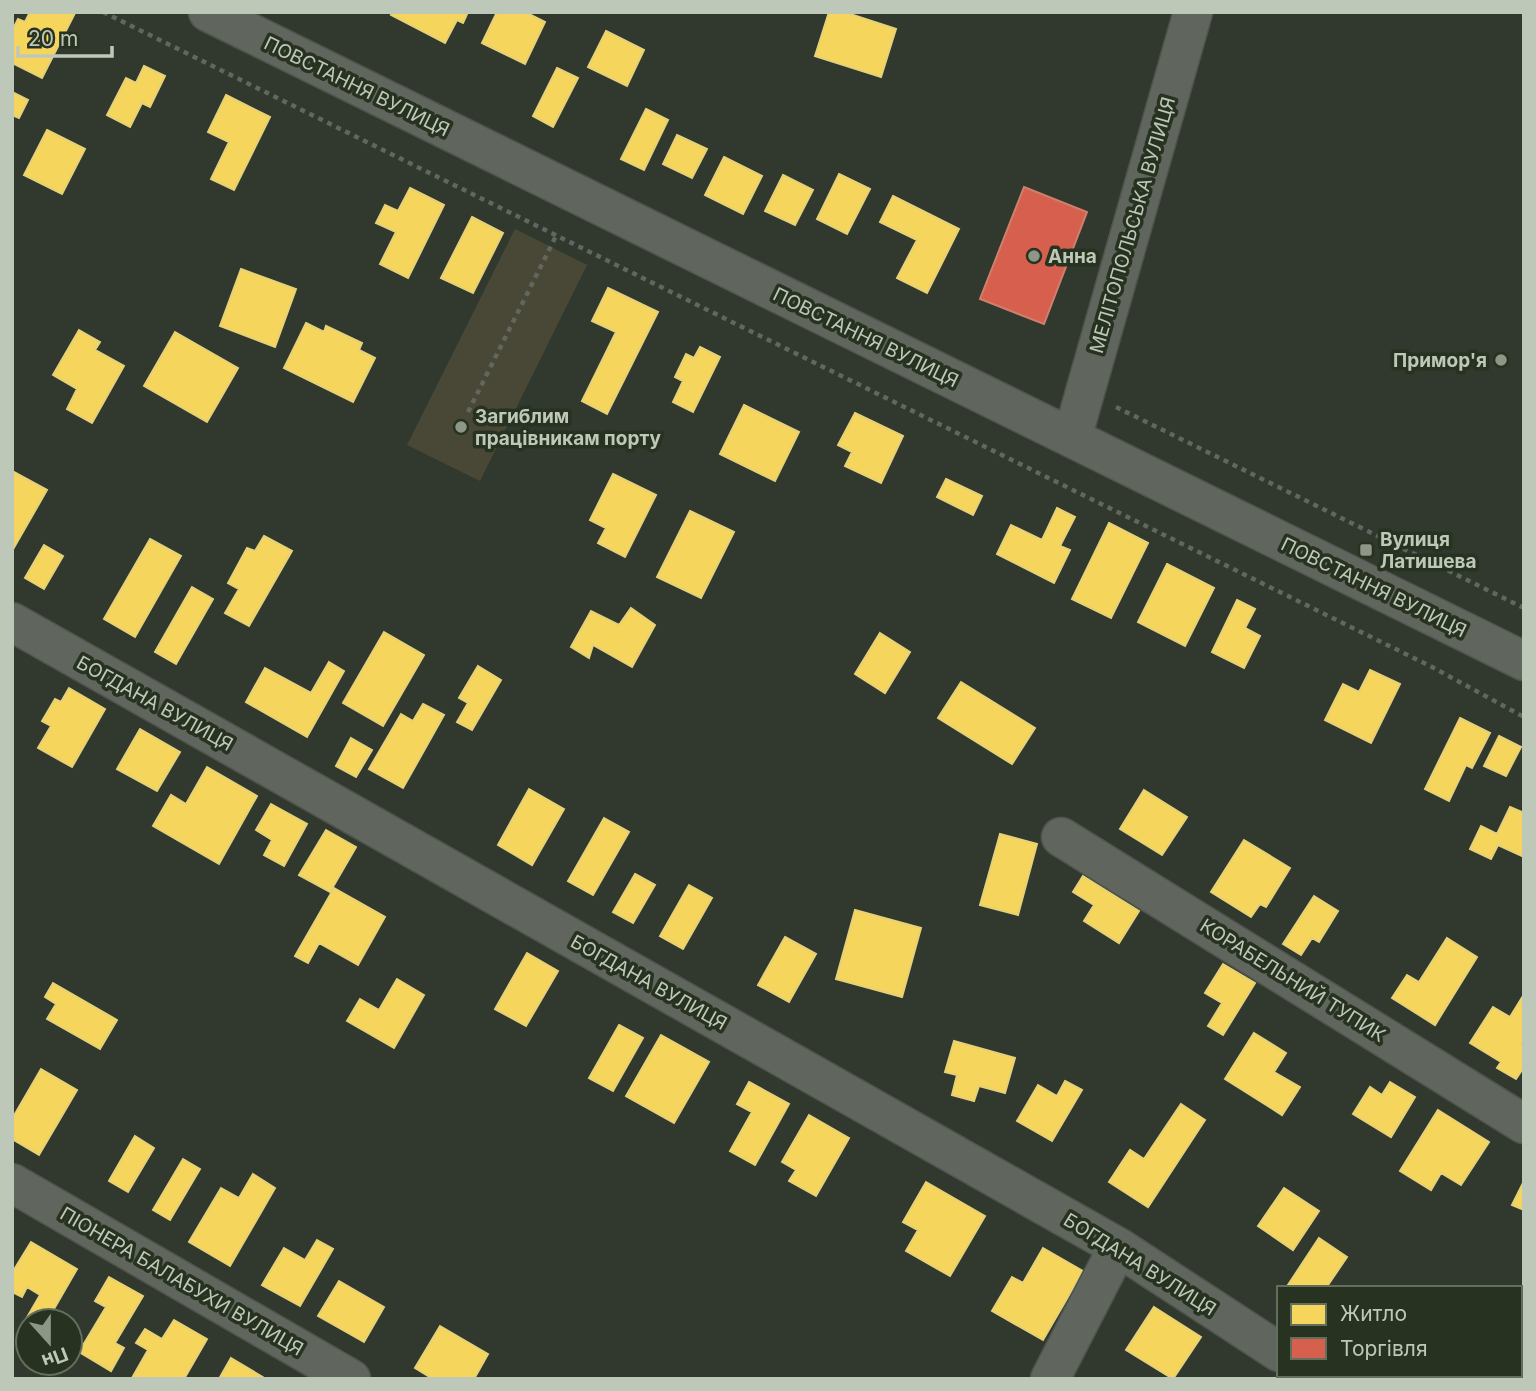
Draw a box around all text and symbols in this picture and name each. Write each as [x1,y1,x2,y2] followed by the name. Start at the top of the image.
[18,14,112,58] scale bar
[28,26,78,51] text: 20 m
[260,32,453,141] street label: ПОВСТАННЯ ВУЛИЦЯ
[1085,94,1180,356] street label: МЕЛІТОПОЛЬСЬКА ВУЛИЦЯ
[1048,245,1097,268] place label: Анна
[1026,248,1042,264] marker: Анна
[769,283,962,392] street label: ПОВСТАННЯ ВУЛИЦЯ
[1393,349,1487,372] place label: Примор'я
[1493,352,1509,368] marker: Примор'я
[475,405,661,450] place label: Загиблим працівникам порту
[453,419,469,435] marker: Загиблим працівникам порту
[1380,528,1477,573] place label: Вулиця Латишева
[1277,533,1470,642] street label: ПОВСТАННЯ ВУЛИЦЯ
[1358,542,1374,558] marker: Вулиця Латишева
[73,651,237,756] street label: БОГДАНА ВУЛИЦЯ
[1196,913,1390,1047] street label: КОРАБЕЛЬНИЙ ТУПИК
[567,930,731,1035] street label: БОГДАНА ВУЛИЦЯ
[56,1202,307,1361] street label: ПІОНЕРА БАЛАБУХИ ВУЛИЦЯ
[1059,1208,1220,1321] street label: БОГДАНА ВУЛИЦЯ
[1277,1286,1522,1377] legend
[1340,1301,1407,1326] text: Житло
[14,1307,84,1377] north arrow
[1340,1336,1428,1361] text: Торгівля
[39,1342,71,1373] text: Пн

